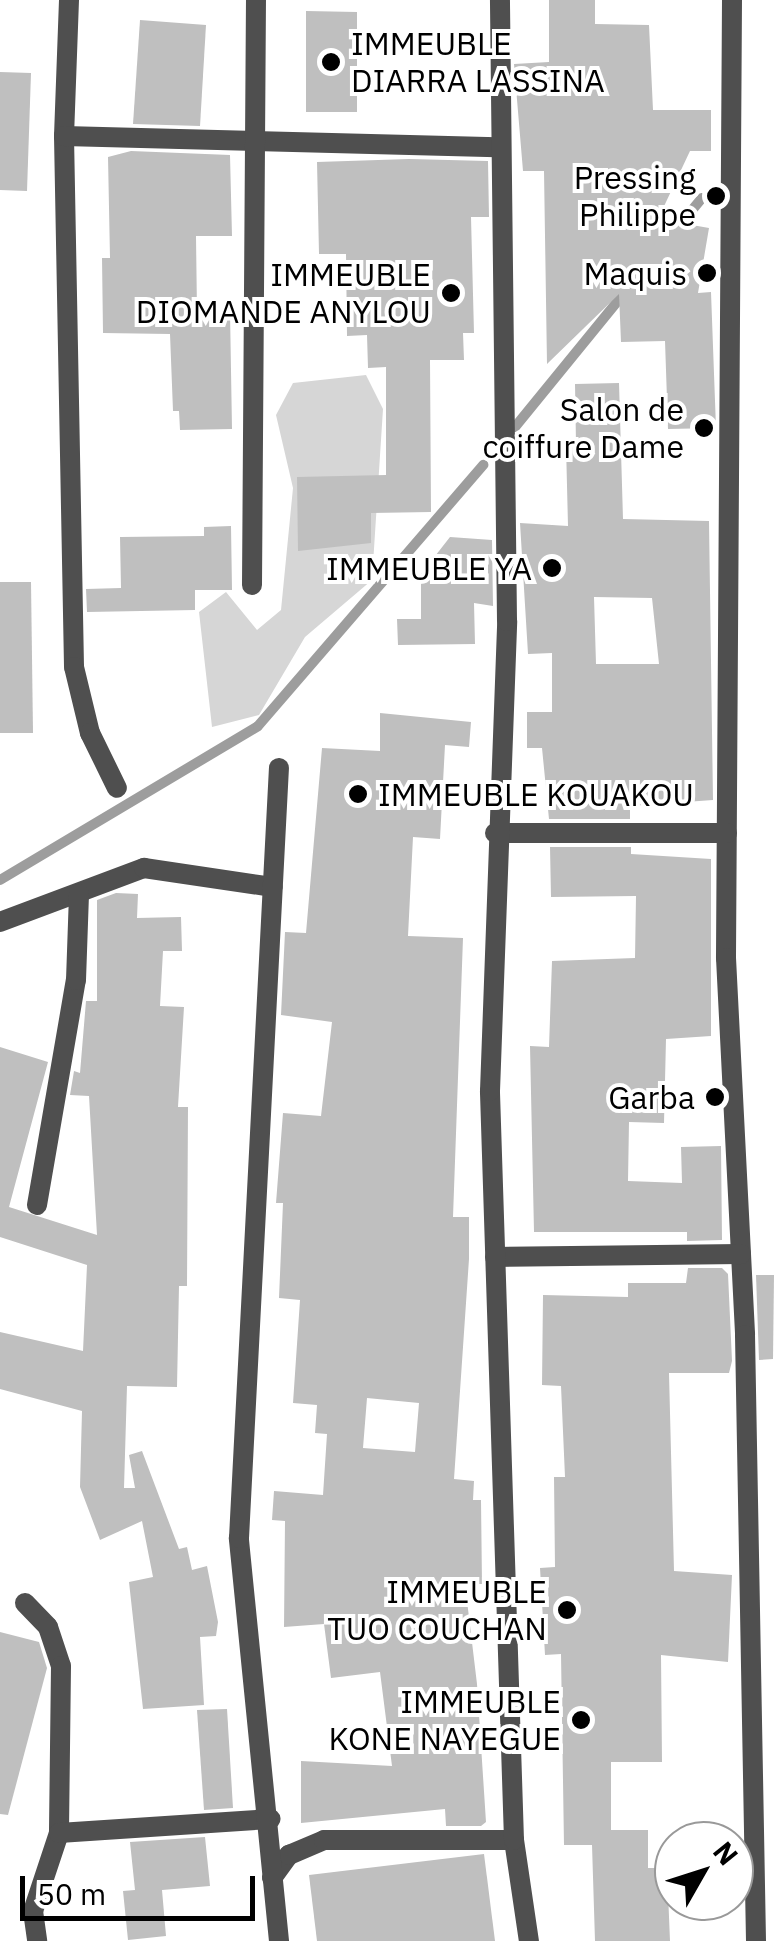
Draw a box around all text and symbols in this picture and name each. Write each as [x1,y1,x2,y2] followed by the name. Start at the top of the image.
[351,25,605,100] place label: IMMEUBLE DIARRA LASSINA
[320,51,342,73] marker: IMMEUBLE DIARRA LASSINA
[574,159,696,234] place label: Pressing Philippe
[705,185,727,207] marker: Pressing Philippe
[584,254,687,292] place label: Maquis
[136,256,431,331] place label: IMMEUBLE DIOMANDE ANYLOU
[696,262,718,284] marker: Maquis
[440,282,462,304] marker: IMMEUBLE DIOMANDE ANYLOU
[482,391,684,466] place label: Salon de coiffure Dame
[693,417,715,439] marker: Salon de coiffure Dame
[326,549,532,587] place label: IMMEUBLE YA
[541,557,563,579] marker: IMMEUBLE YA
[378,775,694,813] place label: IMMEUBLE KOUAKOU
[347,783,369,805] marker: IMMEUBLE KOUAKOU
[608,1078,695,1116] place label: Garba
[704,1086,726,1108] marker: Garba
[327,1573,547,1648] place label: IMMEUBLE TUO COUCHAN
[556,1599,578,1621] marker: IMMEUBLE TUO COUCHAN
[328,1683,561,1758] place label: IMMEUBLE KONE NAYEGUE
[570,1709,592,1731] marker: IMMEUBLE KONE NAYEGUE
[654,1821,754,1921] north arrow
[705,1834,747,1873] text: N
[25,1856,260,1918] scale bar
[37,1874,106,1913] text: 50 m

